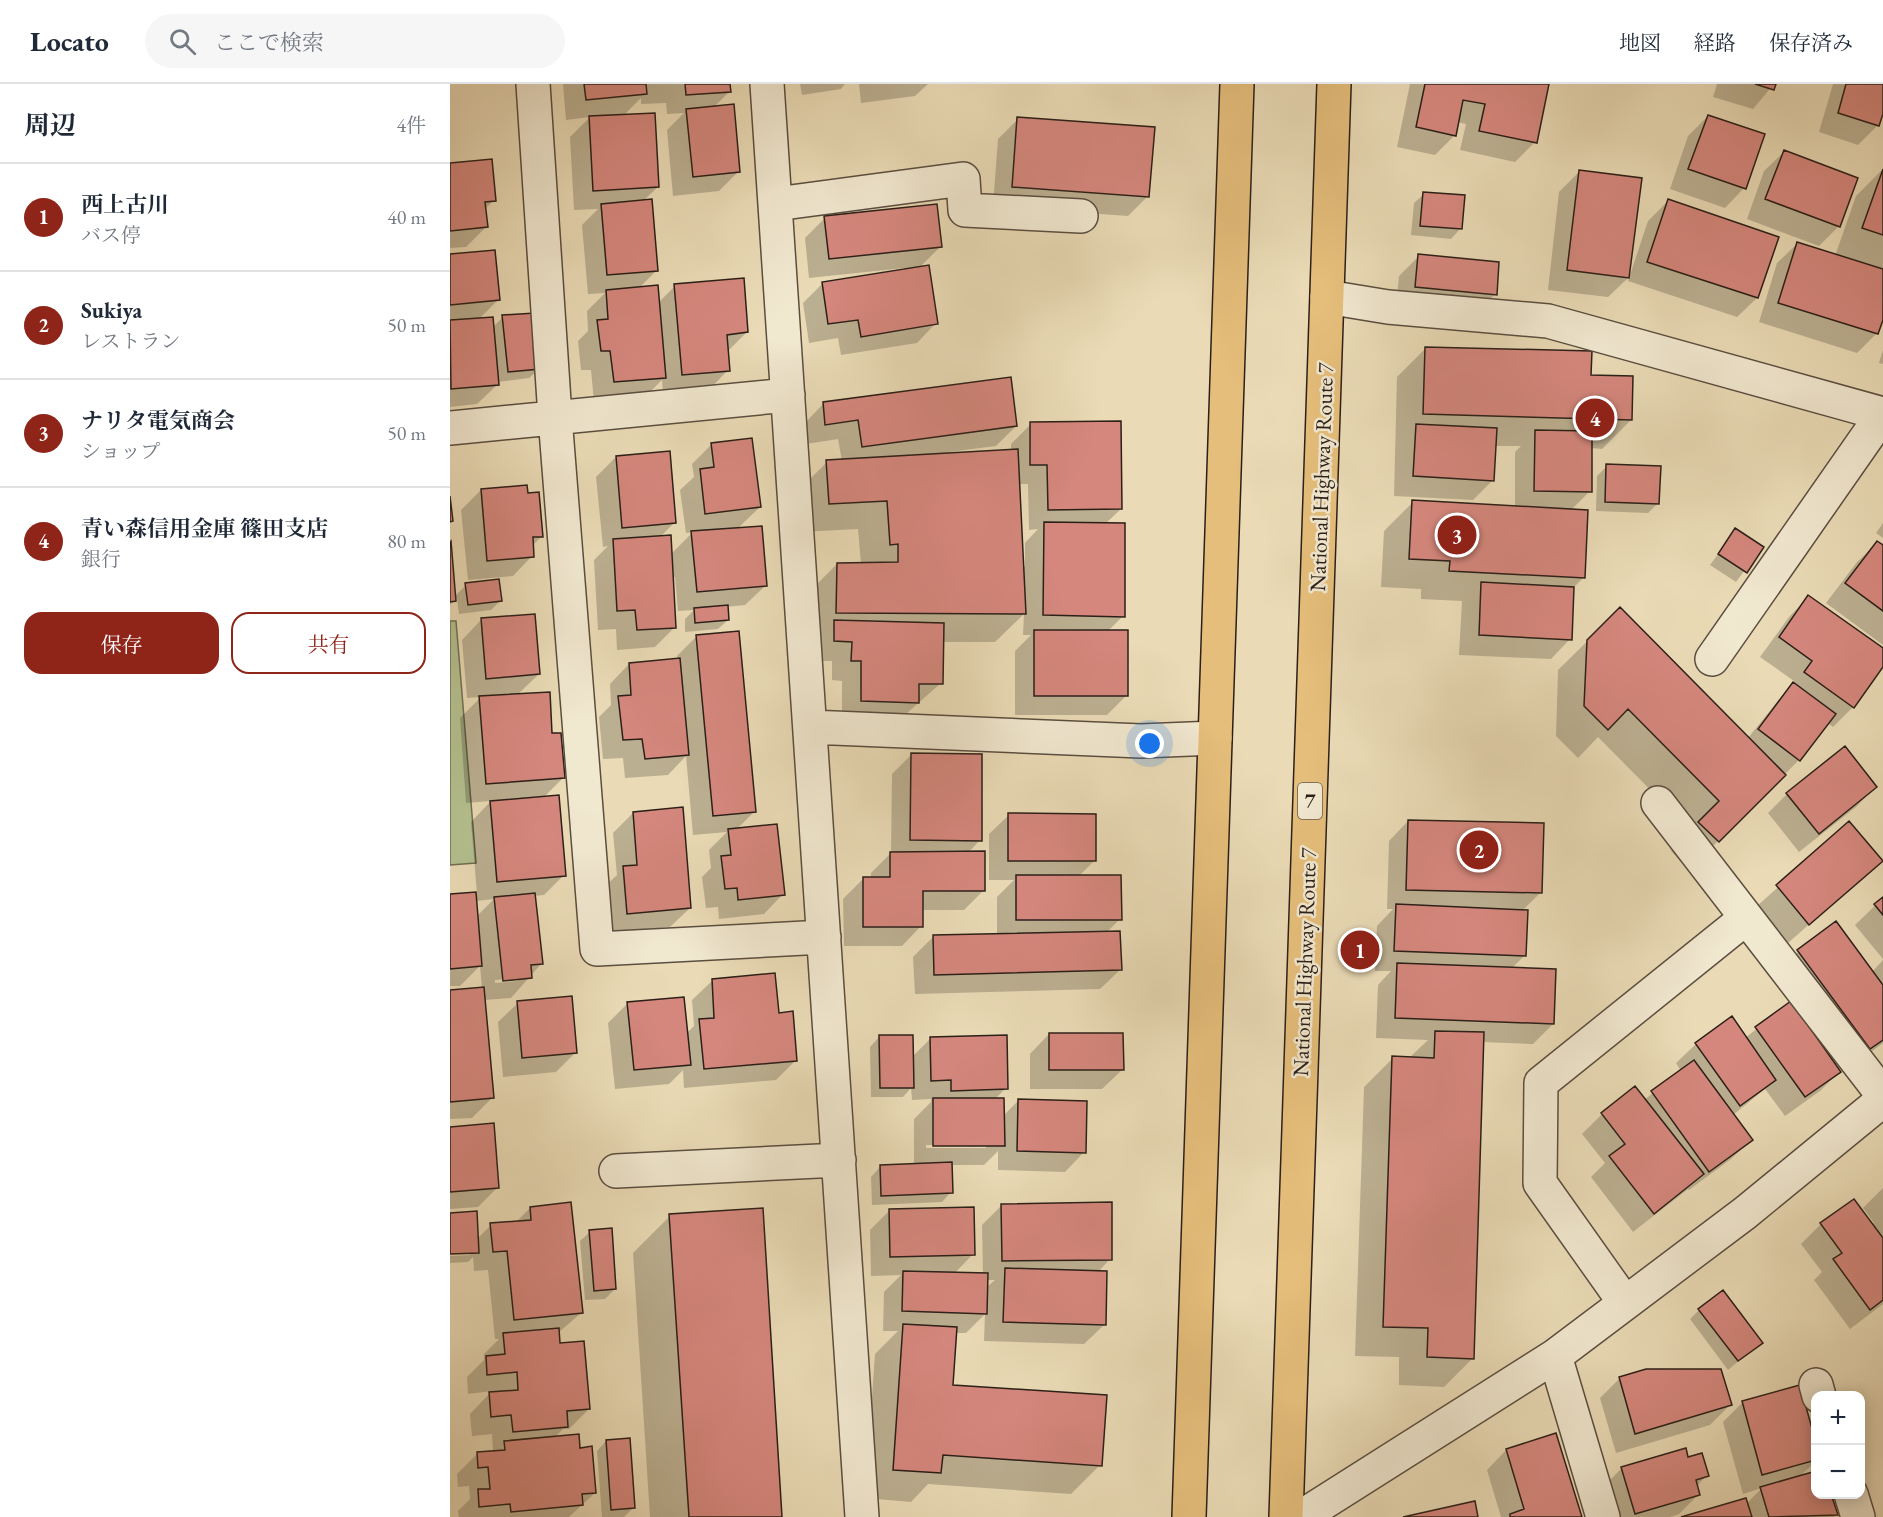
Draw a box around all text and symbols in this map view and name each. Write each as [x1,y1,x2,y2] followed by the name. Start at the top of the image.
[145,14,565,68] search box
[30,23,109,59] text: Locato
[166,25,199,58] icon: search
[214,28,324,57] text: ここで検索
[1619,29,1661,56] text: 地図
[1694,29,1736,56] text: 経路
[1769,29,1853,56] text: 保存済み
[24,108,76,142] text: 周辺
[396,112,426,138] text: 4件
[81,190,169,219] text: 西上古川
[38,204,49,230] text: 1
[387,204,426,230] text: 40 m
[81,222,141,248] text: バス停
[81,296,142,325] text: Sukiya
[38,312,49,338] text: 2
[387,312,426,338] text: 50 m
[81,328,180,354] text: レストラン
[1303,362,1340,592] street label: National Highway Route 7
[1576,396,1614,440] pin: 4
[81,406,235,435] text: ナリタ電気商会
[38,420,49,446] text: 3
[387,420,426,446] text: 50 m
[81,438,161,464] text: ショップ
[1438,512,1476,558] pin: 3
[81,514,328,543] text: 青い森信用金庫 篠田支店
[38,528,49,554] text: 4
[387,528,426,554] text: 80 m
[81,546,121,572] text: 銀行
[24,612,219,674] button: 保存
[231,612,426,674] button: 共有
[1135,729,1164,758] your location
[1298,783,1322,819] road number: 7
[1460,828,1498,873] pin: 2
[1286,847,1323,1077] street label: National Highway Route 7
[1340,928,1380,972] pin: 1
[1811,1391,1865,1499] map controls
[1811,1391,1865,1445] button: +
[1811,1445,1865,1499] button: −

